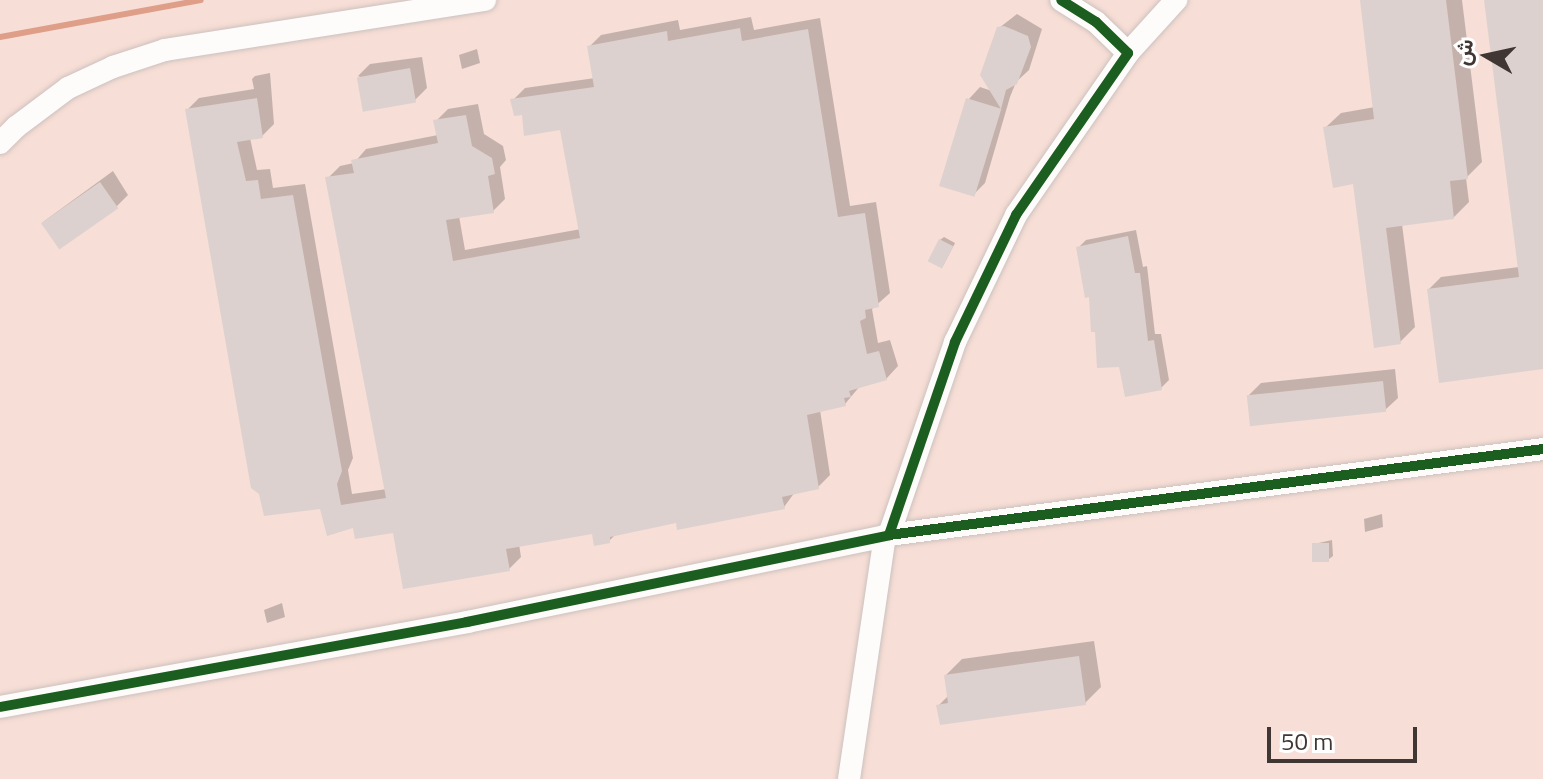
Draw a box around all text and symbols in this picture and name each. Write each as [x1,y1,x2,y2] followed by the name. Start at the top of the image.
[1447,16,1527,96] north arrow
[1444,37,1482,68] text: ش
[1271,711,1421,761] scale bar
[1281,723,1333,759] text: 50 m

